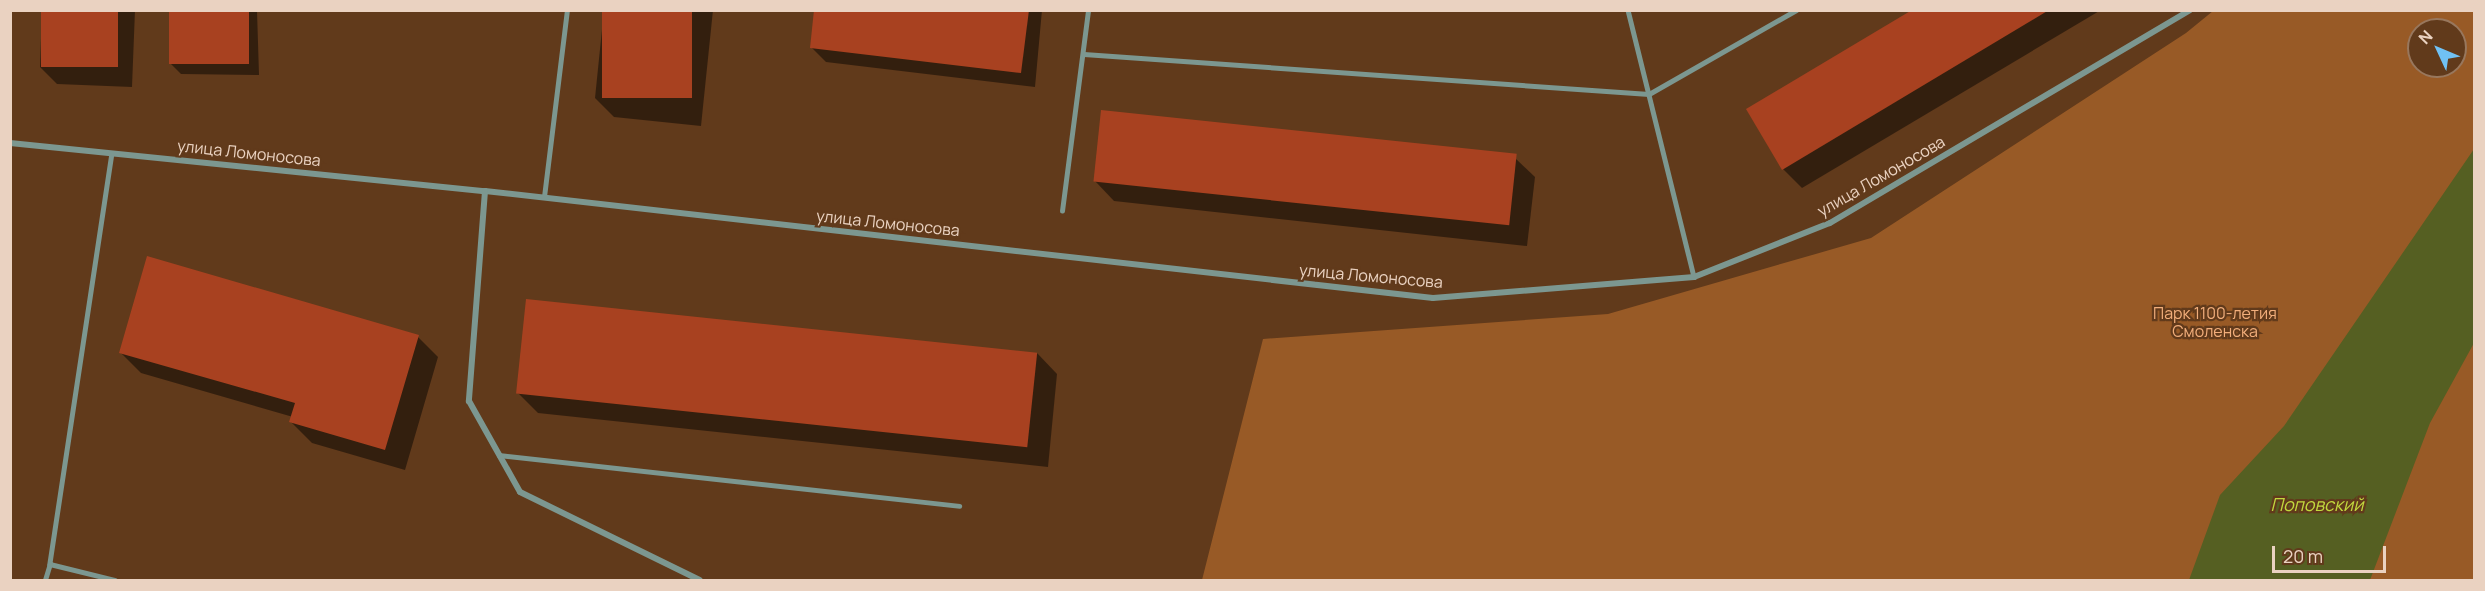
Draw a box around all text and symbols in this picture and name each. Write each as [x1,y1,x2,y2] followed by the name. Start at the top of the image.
[2407,18,2467,78] north arrow
[2414,25,2437,49] text: N
[1814,132,1948,220] street label: улица Ломоносова
[176,136,322,170] street label: улица Ломоносова
[815,206,961,240] street label: улица Ломоносова
[1298,260,1444,292] street label: улица Ломоносова
[2153,303,2277,341] park label: Парк 1100-летия Смоленска
[2271,493,2363,515] water label: Поповский
[2275,534,2389,572] scale bar
[2283,544,2323,568] text: 20 m

